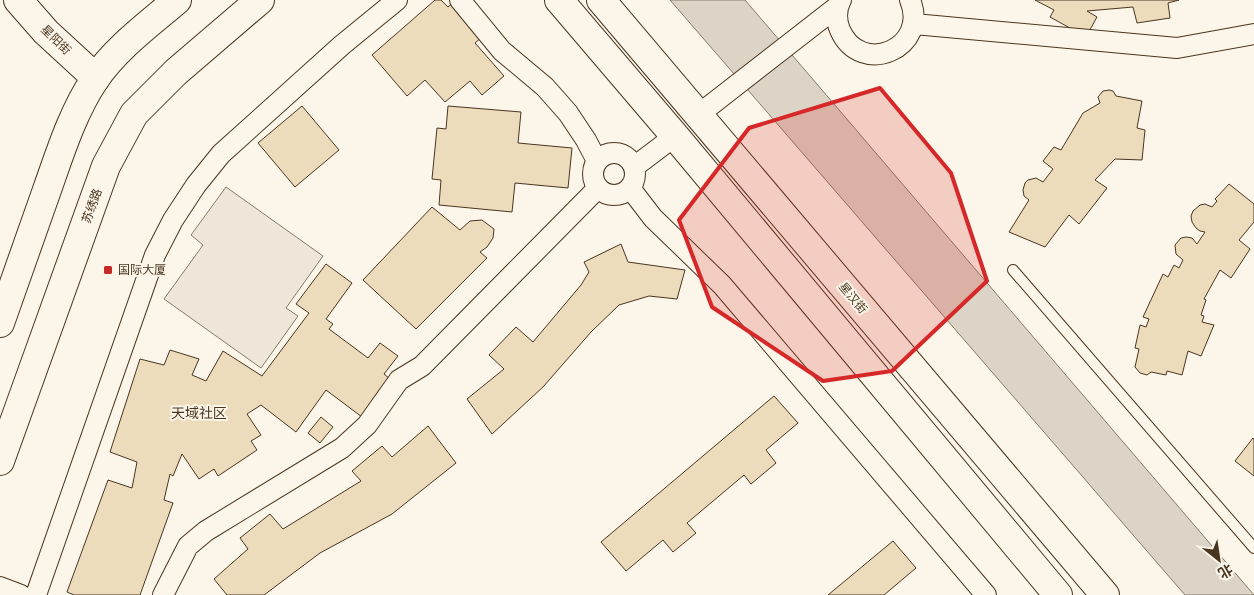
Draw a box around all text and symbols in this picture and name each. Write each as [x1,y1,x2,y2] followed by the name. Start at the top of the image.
[38,22,74,58] street label: 星阳街
[79,187,105,225] street label: 苏绣路
[118,263,166,277] place label: 国际大厦
[102,264,114,276] marker: 国际大厦
[836,280,870,316] street label: 星汉街
[171,405,227,422] district label: 天域社区
[1194,535,1244,585] north arrow
[1215,560,1236,582] text: 北

